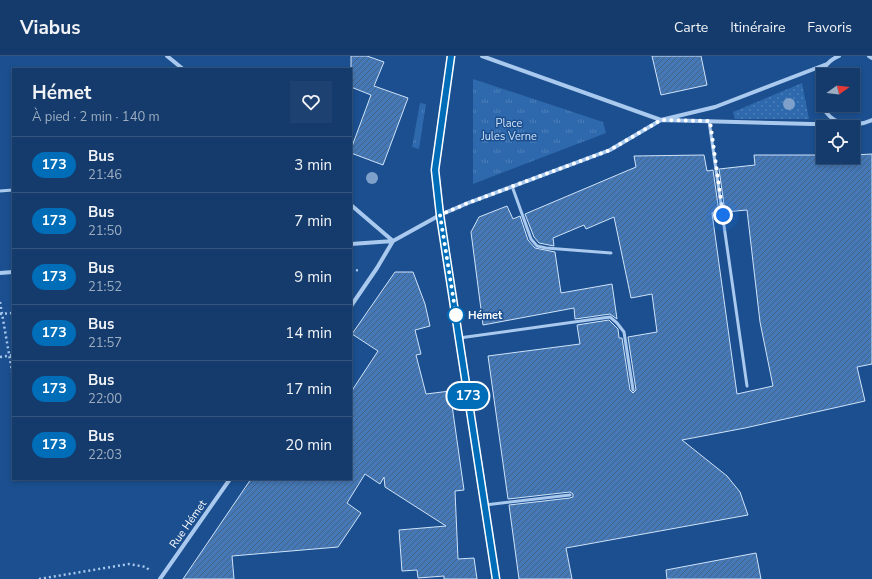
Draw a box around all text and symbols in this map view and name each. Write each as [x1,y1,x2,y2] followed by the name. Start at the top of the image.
[20,15,80,41] text: Viabus
[674,18,708,37] text: Carte
[730,18,785,37] text: Itinéraire
[807,18,852,37] text: Favoris
[816,68,860,112] north arrow
[816,68,860,164] map controls
[32,80,91,106] text: Hémet
[290,81,332,123] button: heart
[32,108,160,126] text: À pied · 2 min · 140 m
[480,116,537,144] park label: Place Jules Verne
[816,120,860,164] button: locate
[88,146,114,166] text: Bus
[41,155,67,174] text: 173
[294,155,332,175] text: 3 min
[88,166,122,184] text: 21:46
[88,202,114,222] text: Bus
[713,205,733,225] your location
[41,211,67,230] text: 173
[294,211,332,231] text: 7 min
[88,222,122,240] text: 21:50
[88,258,114,278] text: Bus
[41,267,67,286] text: 173
[294,267,332,287] text: 9 min
[88,278,122,296] text: 21:52
[447,306,465,324] marker: Hémet
[468,308,503,323] place label: Hémet
[88,314,114,334] text: Bus
[41,323,67,342] text: 173
[285,323,332,343] text: 14 min
[88,334,122,352] text: 21:57
[88,370,114,390] text: Bus
[41,379,67,398] text: 173
[285,379,332,399] text: 17 min
[445,383,491,409] line badge: 173
[455,386,481,405] text: 173
[88,390,122,408] text: 22:00
[88,426,114,446] text: Bus
[41,435,67,454] text: 173
[285,435,332,455] text: 20 min
[88,446,122,464] text: 22:03
[166,497,210,551] street label: Rue Hémet

